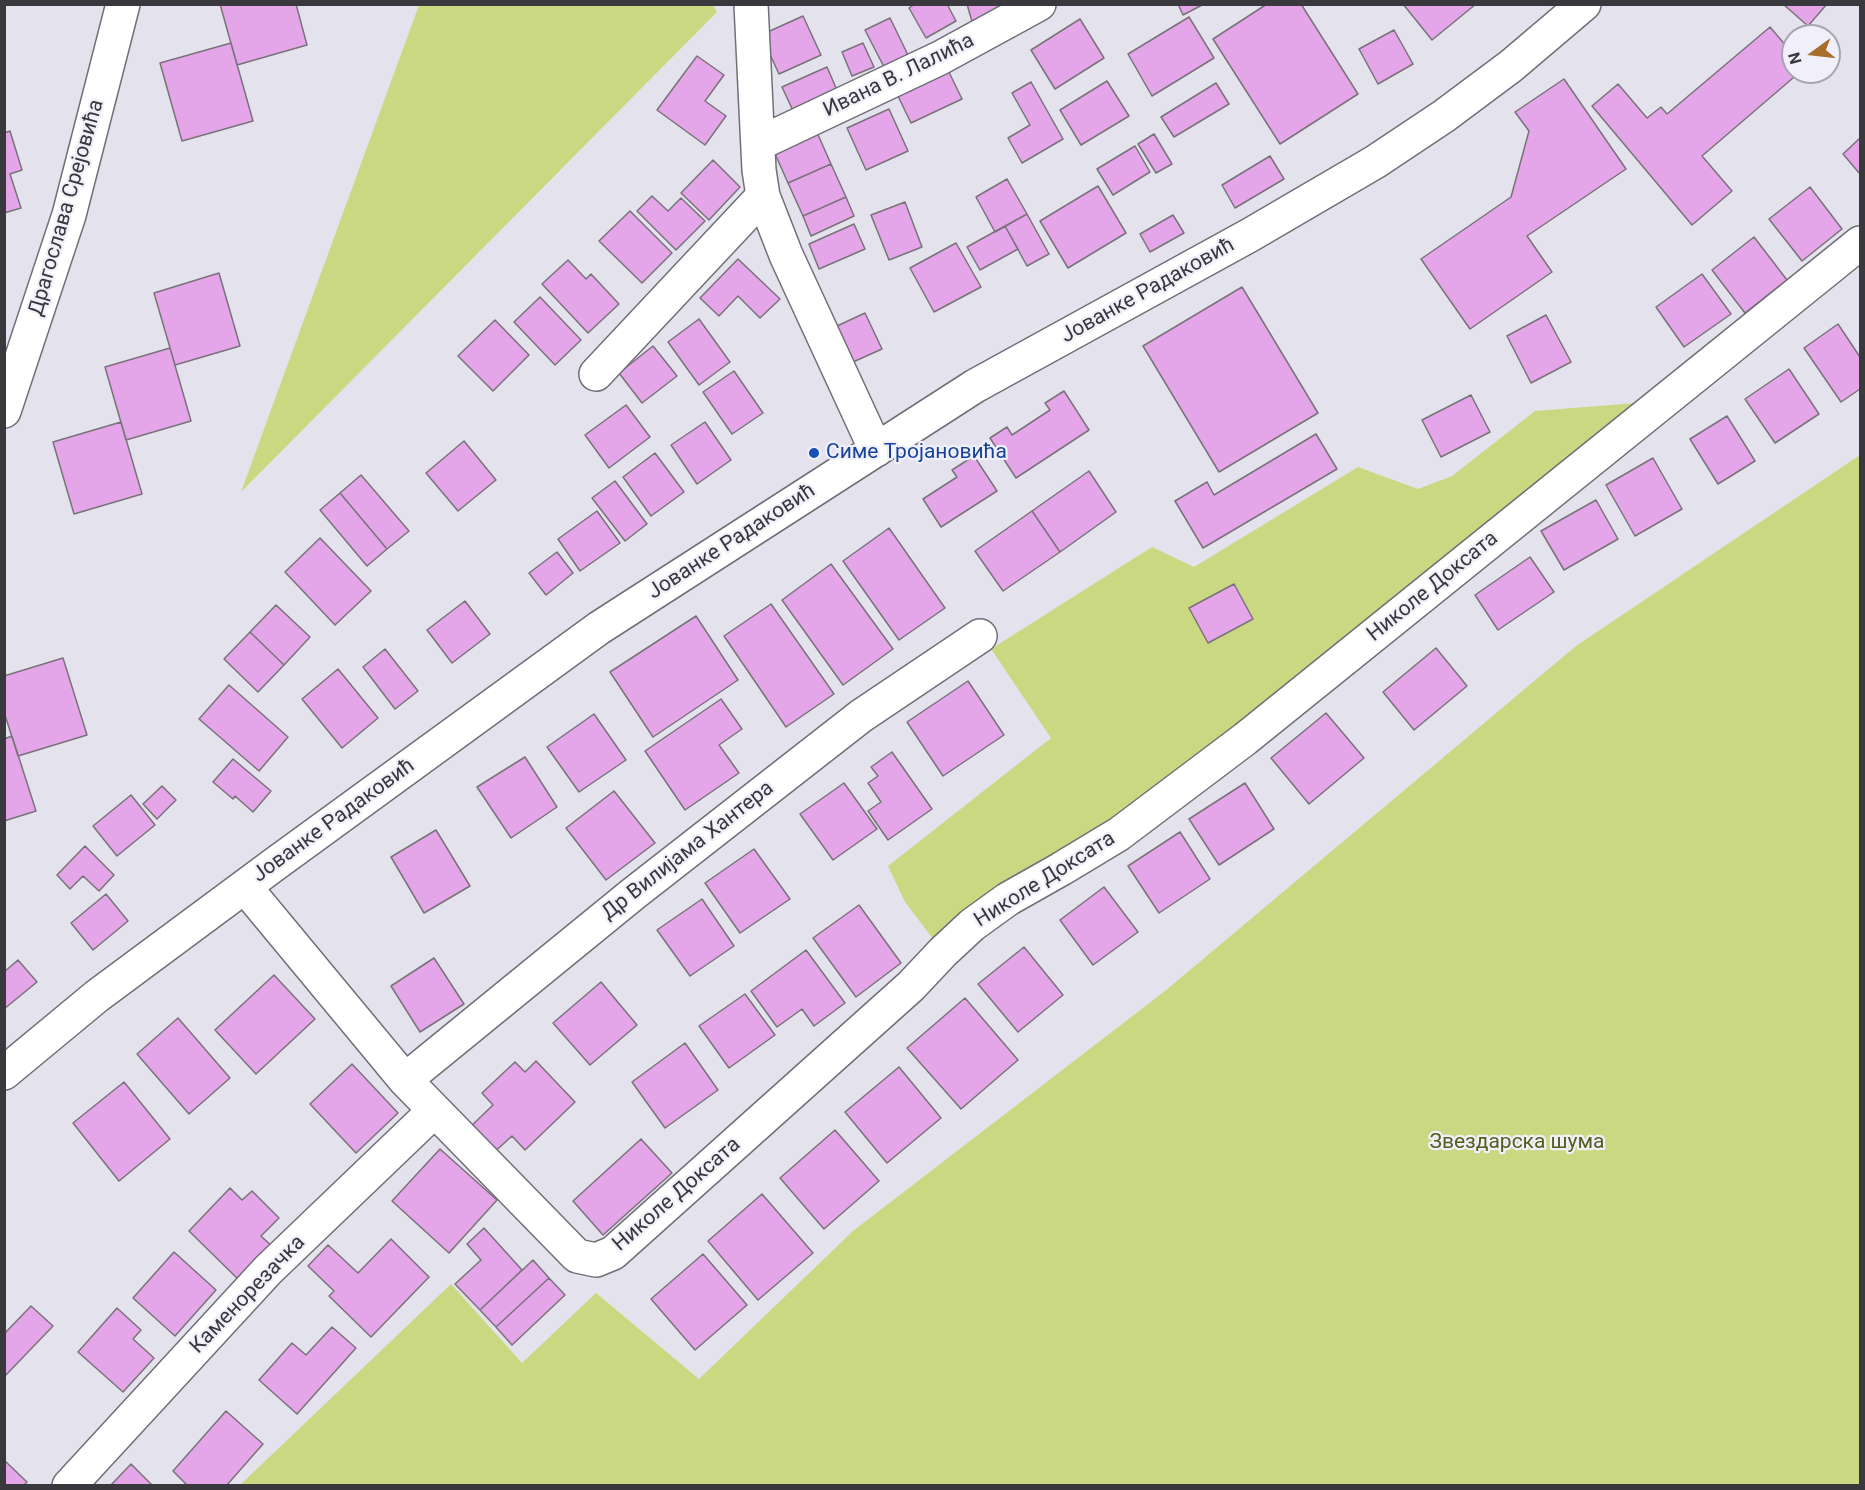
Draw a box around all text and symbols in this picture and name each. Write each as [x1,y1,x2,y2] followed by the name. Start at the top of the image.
[1781,24,1841,84] north arrow
[819,29,979,123] street label: Ивана В. Лалића
[1784,50,1806,66] text: N
[24,97,110,319] street label: Драгослава Срејовића
[1057,233,1239,349] street label: Јованке Радаковић
[826,440,1007,466] place label: Симе Тројановића
[807,446,821,460] marker: Симе Тројановића
[644,478,820,606] street label: Јованке Радаковић
[1362,527,1504,647] street label: Николе Доксата
[248,754,420,888] street label: Јованке Радаковић
[597,776,779,926] street label: Др Вилијама Хантера
[970,827,1120,933] street label: Николе Доксата
[1429,1130,1605,1156] park label: Звездарска шума
[608,1133,746,1257] street label: Николе Доксата
[185,1231,311,1359] street label: Каменорезачка

